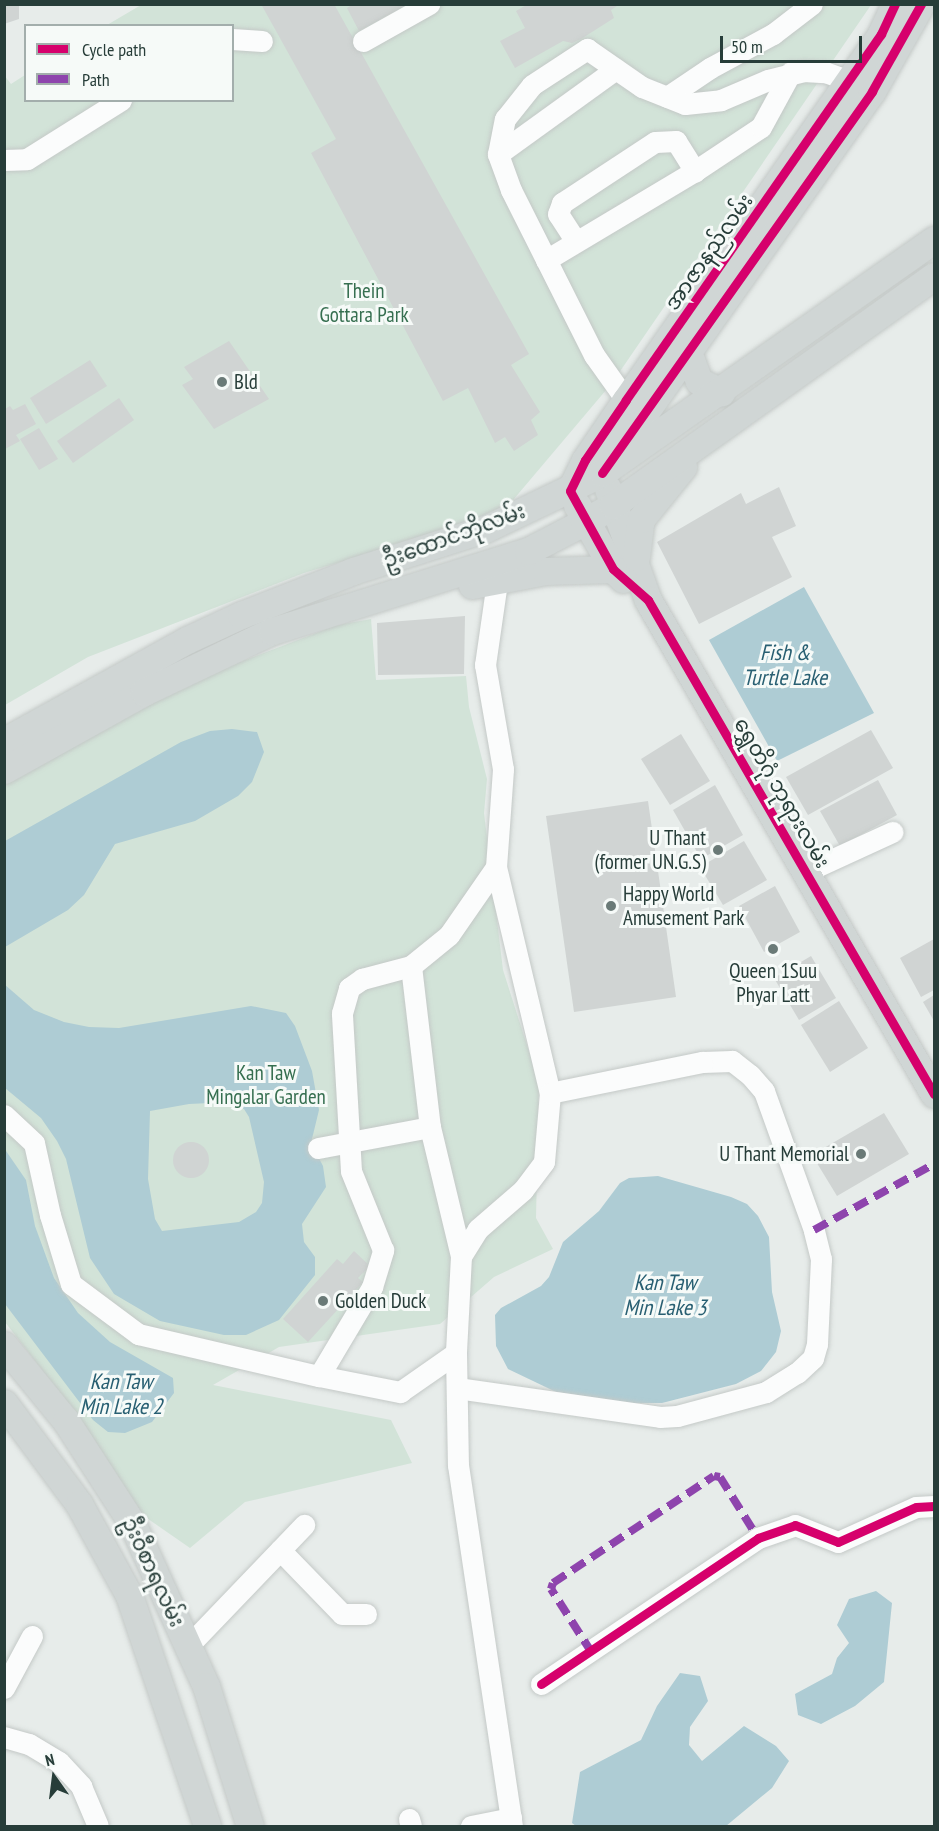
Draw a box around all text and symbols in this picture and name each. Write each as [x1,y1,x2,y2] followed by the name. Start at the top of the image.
[24,24,234,102] legend
[723,24,866,62] scale bar
[731,35,763,58] text: 50 m
[82,38,146,61] text: Cycle path
[82,68,110,91] text: Path
[660,189,758,315] street label: အာဇာနည်လမ်း
[319,278,409,328] park label: Thein Gottara Park
[234,369,258,395] place label: Bld
[215,375,229,389] marker: Bld
[379,499,529,573] street label: ဦးထောင်ဘိုလမ်း
[743,639,827,690] water label: Fish & Turtle Lake
[729,713,835,873] street label: ရွှေတိဂုံ ဘုရားလမ်း
[595,825,706,875] place label: U Thant (former UN.G.S)
[711,843,725,857] marker: U Thant (former UN.G.S)
[623,881,744,931] place label: Happy World Amusement Park
[604,899,618,913] marker: Happy World Amusement Park
[766,942,780,956] marker: Queen 1Suu Phyar Latt
[729,958,817,1008] place label: Queen 1Suu Phyar Latt
[206,1060,326,1110] park label: Kan Taw Mingalar Garden
[719,1141,849,1167] place label: U Thant Memorial
[854,1147,868,1161] marker: U Thant Memorial
[624,1269,706,1320] water label: Kan Taw Min Lake 3
[335,1288,426,1314] place label: Golden Duck
[316,1294,330,1308] marker: Golden Duck
[80,1368,162,1420] water label: Kan Taw Min Lake 2
[117,1513,189,1631] street label: ဦးဝီစာရလမ်း
[24,1747,84,1807] north arrow
[43,1749,56,1770] text: N

